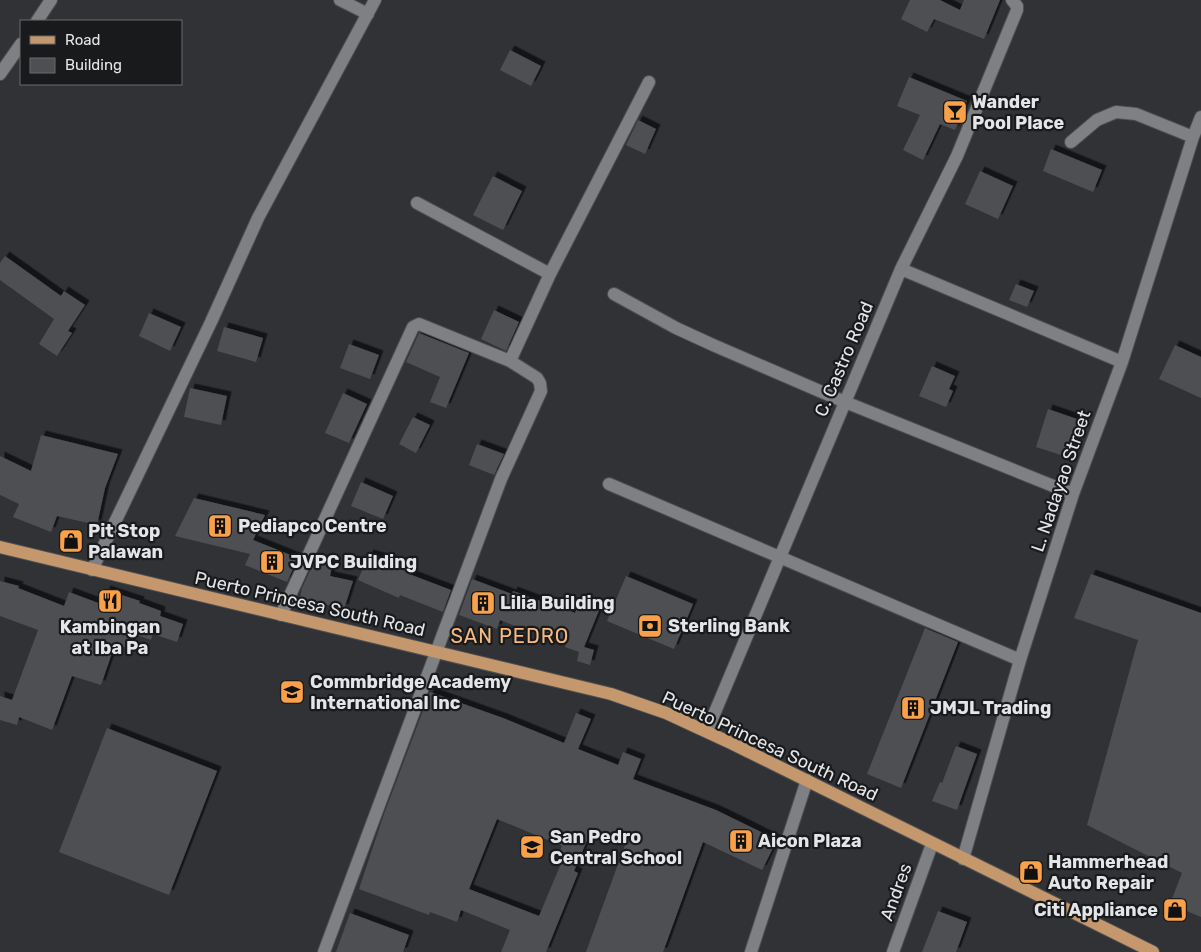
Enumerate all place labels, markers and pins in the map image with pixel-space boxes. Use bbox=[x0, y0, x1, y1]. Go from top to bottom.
place label: Wander Pool Place bbox=[972, 91, 1065, 134]
bar icon: Wander Pool Place bbox=[942, 99, 968, 125]
building icon: Pediapco Centre bbox=[207, 513, 233, 539]
place label: Pediapco Centre bbox=[238, 515, 387, 537]
place label: Pit Stop Palawan bbox=[88, 520, 163, 563]
shop icon: Pit Stop Palawan bbox=[58, 528, 84, 554]
building icon: JVPC Building bbox=[259, 549, 285, 575]
place label: JVPC Building bbox=[290, 551, 417, 573]
restaurant icon: Kambingan at Iba Pa bbox=[97, 588, 123, 614]
building icon: Lilia Building bbox=[470, 590, 496, 616]
place label: Lilia Building bbox=[500, 592, 615, 614]
bank icon: Sterling Bank bbox=[637, 613, 663, 639]
place label: Sterling Bank bbox=[668, 615, 790, 637]
place label: Kambingan at Iba Pa bbox=[60, 616, 160, 659]
place label: Commbridge Academy International Inc bbox=[310, 671, 511, 714]
school or university icon: Commbridge Academy International Inc bbox=[279, 679, 305, 705]
building icon: JMJL Trading bbox=[900, 695, 926, 721]
place label: JMJL Trading bbox=[930, 697, 1051, 719]
place label: San Pedro Central School bbox=[550, 826, 682, 869]
building icon: Aicon Plaza bbox=[728, 828, 754, 854]
place label: Aicon Plaza bbox=[758, 830, 862, 852]
school or university icon: San Pedro Central School bbox=[519, 834, 545, 860]
place label: Hammerhead Auto Repair bbox=[1048, 851, 1168, 894]
shop icon: Hammerhead Auto Repair bbox=[1018, 859, 1044, 885]
shop icon: Citi Appliance bbox=[1162, 897, 1188, 923]
place label: Citi Appliance bbox=[1034, 899, 1158, 921]

